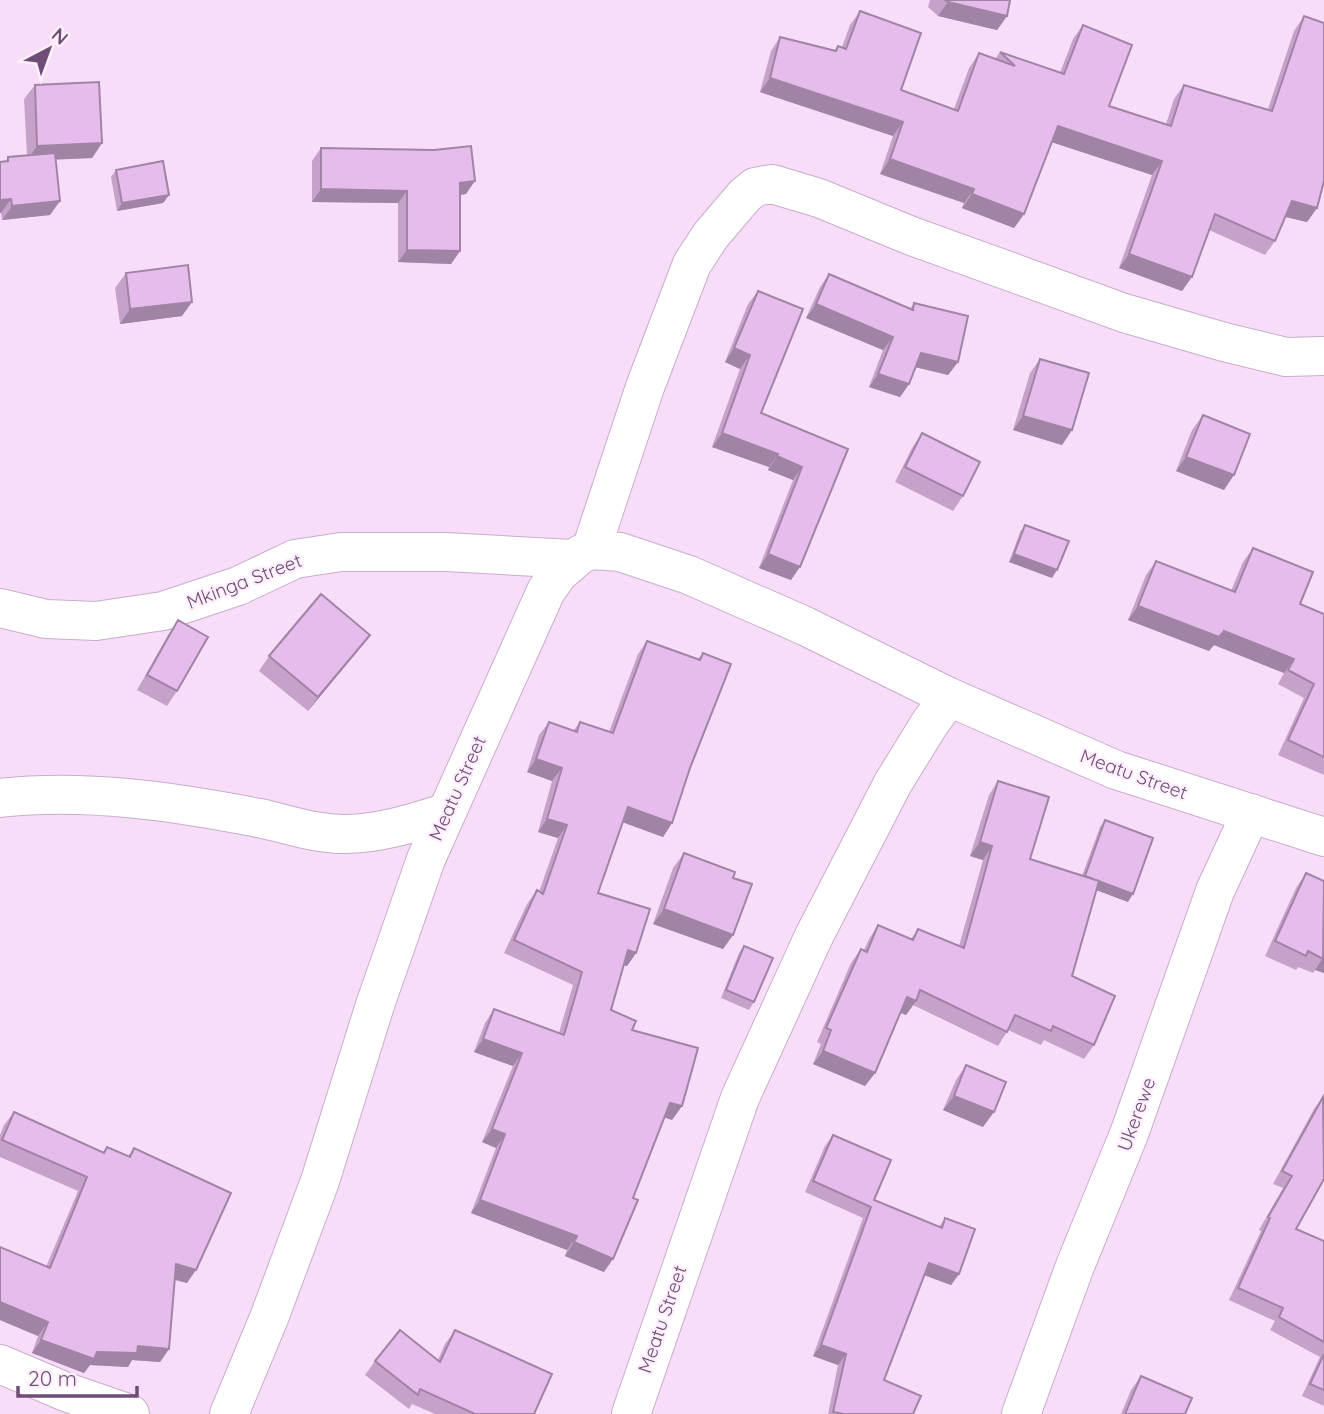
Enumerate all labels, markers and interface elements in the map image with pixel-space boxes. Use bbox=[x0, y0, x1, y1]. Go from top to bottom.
north arrow bbox=[14, 14, 84, 84]
text: N bbox=[47, 23, 73, 50]
street label: Mkinga Street bbox=[183, 548, 305, 614]
street label: Meatu Street bbox=[423, 732, 491, 844]
street label: Meatu Street bbox=[1077, 744, 1191, 804]
street label: Ukerewe bbox=[1112, 1074, 1160, 1154]
street label: Meatu Street bbox=[632, 1262, 692, 1376]
scale bar bbox=[18, 1354, 136, 1398]
text: 20 m bbox=[28, 1365, 77, 1391]

